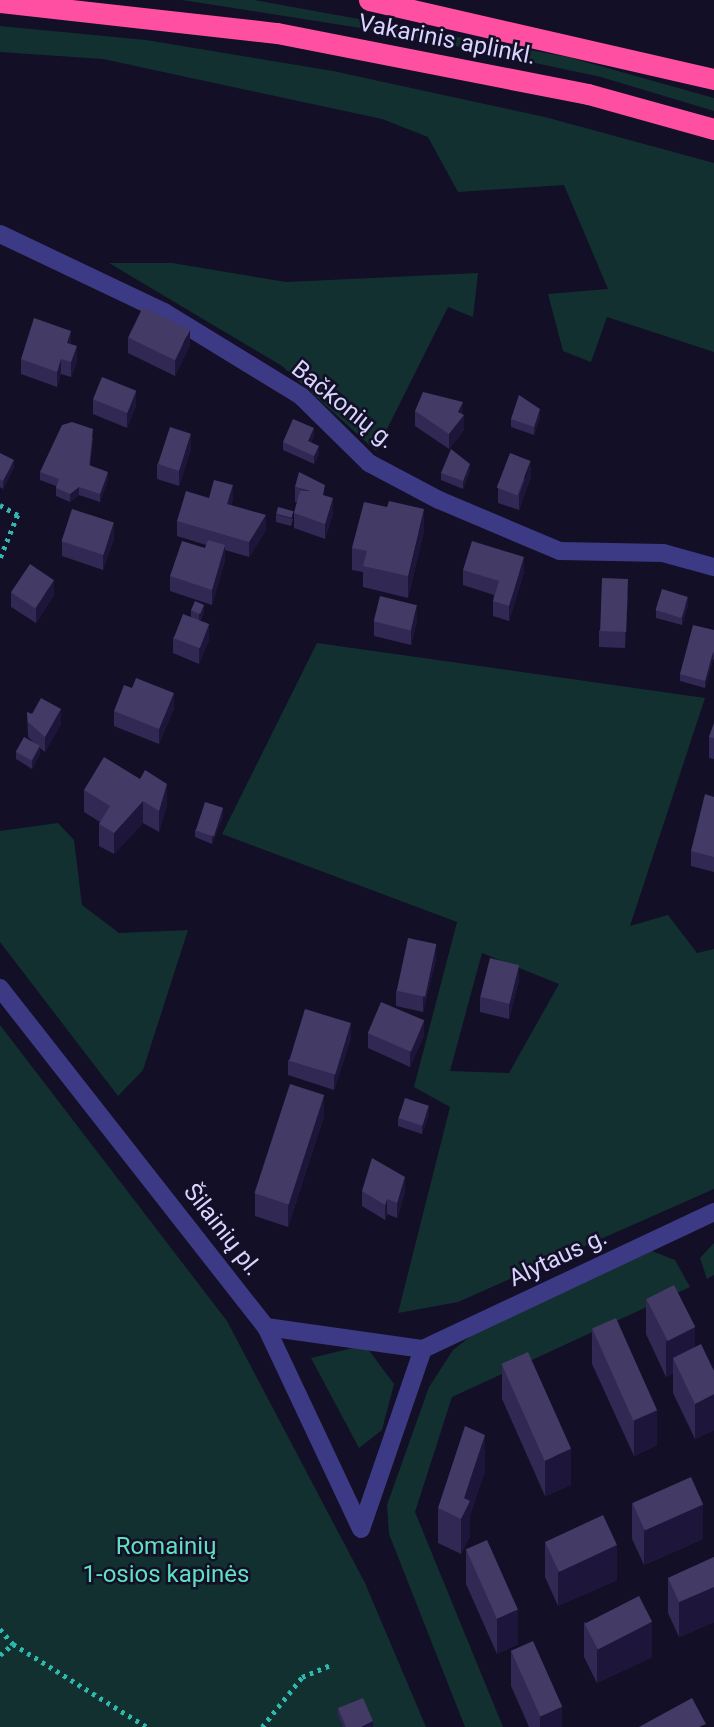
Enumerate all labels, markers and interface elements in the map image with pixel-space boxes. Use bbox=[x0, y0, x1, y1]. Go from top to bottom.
street label: Vakarinis aplinkl. bbox=[356, 9, 538, 71]
street label: Bačkonių g. bbox=[286, 355, 400, 455]
street label: Šilainių pl. bbox=[177, 1178, 267, 1282]
street label: Alytaus g. bbox=[504, 1223, 612, 1293]
park label: Romainių 1-osios kapinės bbox=[83, 1533, 249, 1589]

